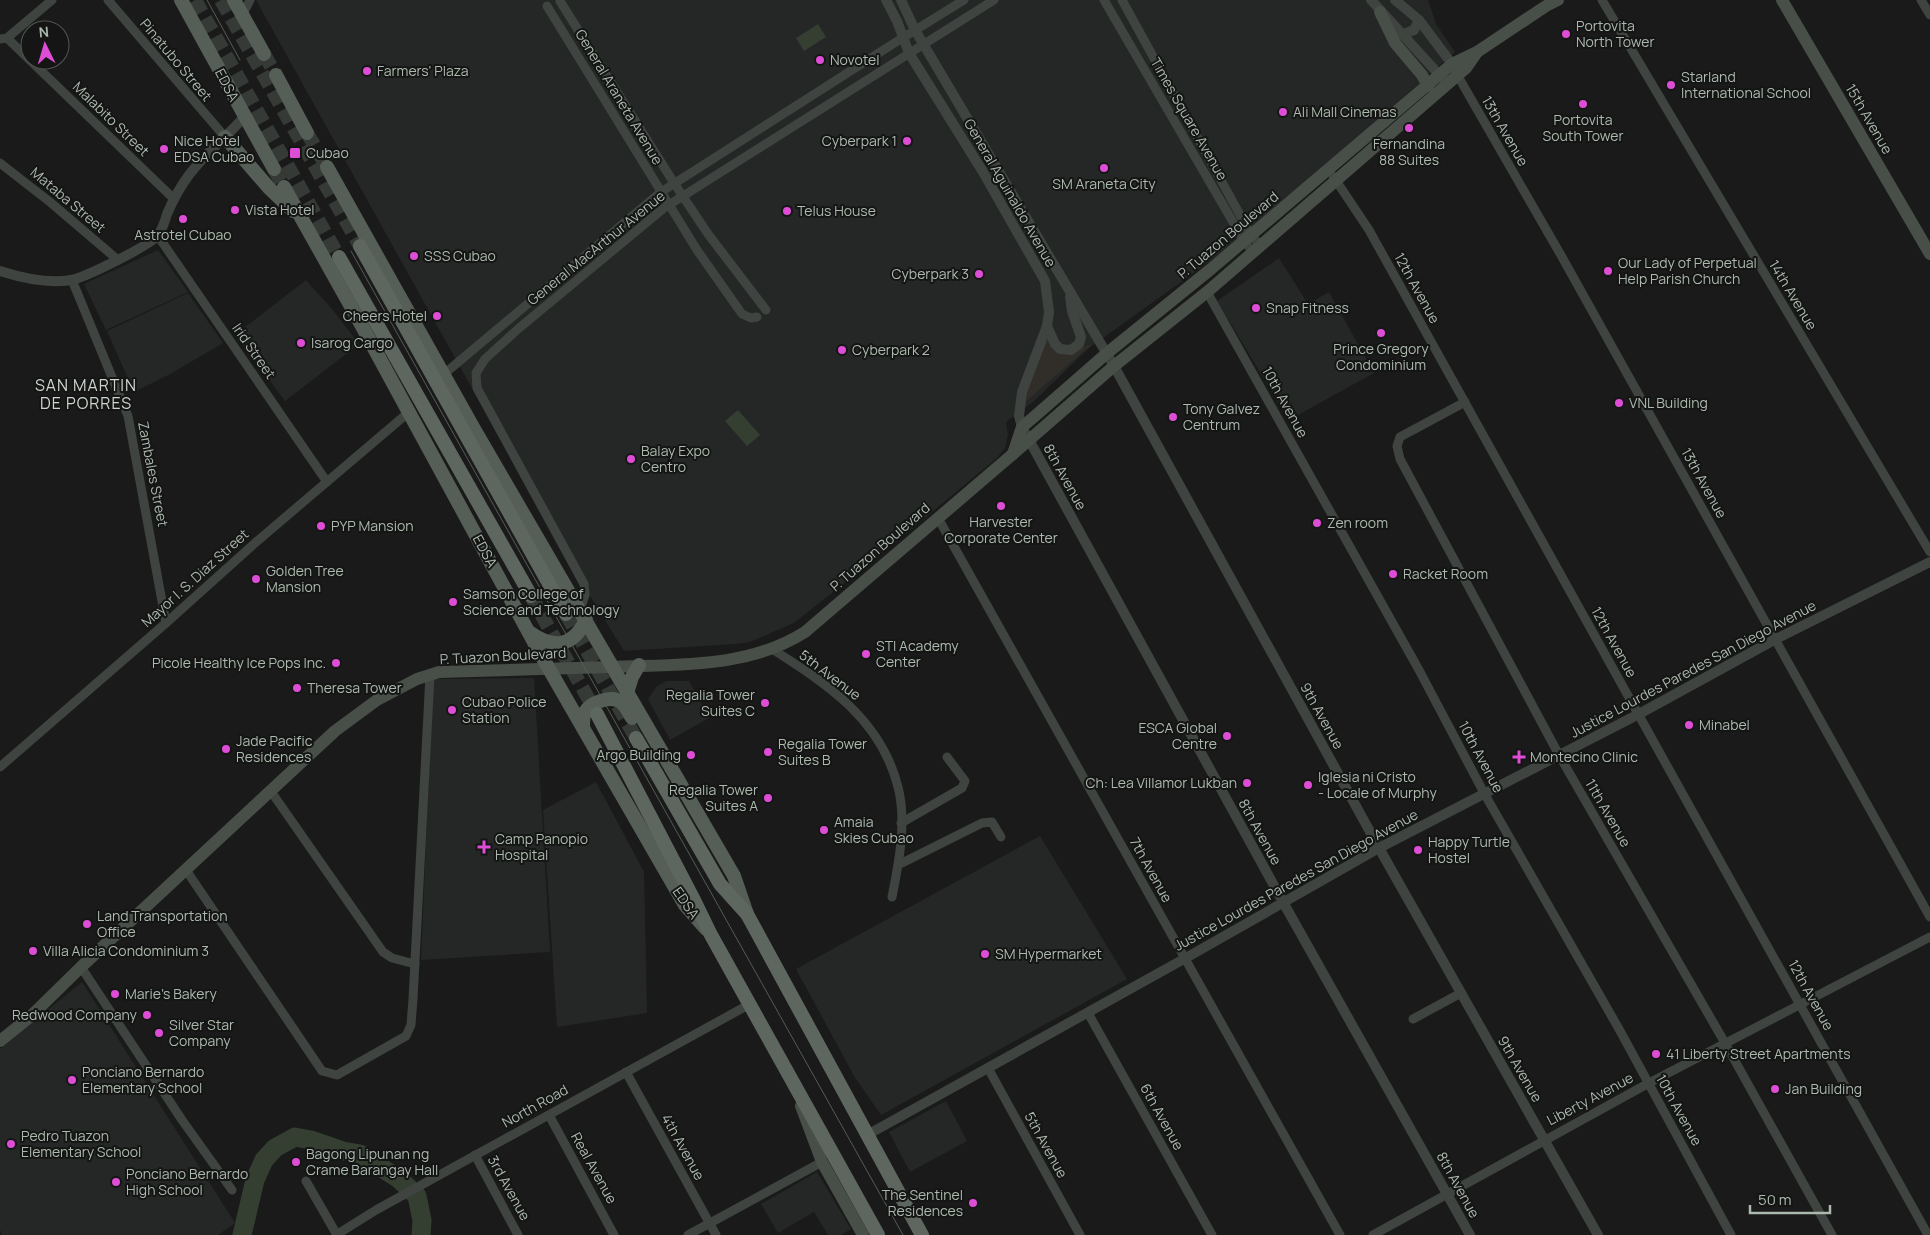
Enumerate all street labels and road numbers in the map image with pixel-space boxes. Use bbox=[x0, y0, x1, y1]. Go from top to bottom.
street label: Pinatubo Street bbox=[136, 14, 217, 105]
street label: General Araneta Avenue bbox=[571, 25, 667, 168]
street label: Times Square Avenue bbox=[1147, 54, 1232, 184]
street label: EDSA bbox=[211, 65, 244, 105]
street label: Malabito Street bbox=[69, 77, 154, 160]
street label: 15th Avenue bbox=[1842, 80, 1897, 157]
street label: 13th Avenue bbox=[1478, 92, 1533, 169]
street label: General Aguinaldo Avenue bbox=[960, 115, 1061, 270]
street label: Mataba Street bbox=[27, 162, 110, 237]
street label: General MacArthur Avenue bbox=[523, 186, 669, 309]
street label: P. Tuazon Boulevard bbox=[1173, 187, 1282, 283]
street label: 12th Avenue bbox=[1390, 249, 1445, 327]
street label: 14th Avenue bbox=[1765, 256, 1822, 333]
street label: Irid Street bbox=[228, 319, 281, 383]
street label: 10th Avenue bbox=[1258, 363, 1313, 441]
street label: Zambales Street bbox=[134, 420, 173, 529]
street label: 8th Avenue bbox=[1039, 440, 1091, 513]
street label: 13th Avenue bbox=[1677, 444, 1732, 521]
street label: P. Tuazon Boulevard bbox=[826, 498, 934, 595]
street label: Mayor I. S. Diaz Street bbox=[137, 524, 253, 631]
street label: EDSA bbox=[469, 531, 502, 571]
street label: Justice Lourdes Paredes San Diego Avenue bbox=[1566, 595, 1819, 742]
street label: 12th Avenue bbox=[1587, 603, 1642, 681]
street label: P. Tuazon Boulevard bbox=[439, 643, 567, 668]
street label: 5th Avenue bbox=[796, 645, 865, 704]
street label: 9th Avenue bbox=[1296, 679, 1349, 752]
street label: 10th Avenue bbox=[1455, 718, 1508, 796]
street label: 11th Avenue bbox=[1581, 775, 1636, 850]
street label: 8th Avenue bbox=[1234, 795, 1286, 868]
street label: Justice Lourdes Paredes San Diego Avenue bbox=[1170, 804, 1421, 955]
street label: 7th Avenue bbox=[1126, 834, 1177, 906]
street label: EDSA bbox=[669, 883, 704, 923]
street label: 12th Avenue bbox=[1784, 956, 1839, 1034]
street label: 9th Avenue bbox=[1494, 1032, 1547, 1105]
street label: Liberty Avenue bbox=[1543, 1068, 1636, 1129]
street label: 10th Avenue bbox=[1652, 1071, 1707, 1149]
street label: North Road bbox=[498, 1080, 571, 1132]
street label: 6th Avenue bbox=[1136, 1080, 1189, 1153]
street label: 5th Avenue bbox=[1020, 1108, 1072, 1181]
street label: 4th Avenue bbox=[657, 1110, 709, 1183]
street label: Real Avenue bbox=[567, 1129, 622, 1207]
street label: 8th Avenue bbox=[1432, 1148, 1484, 1221]
street label: 3rd Avenue bbox=[484, 1152, 535, 1224]

